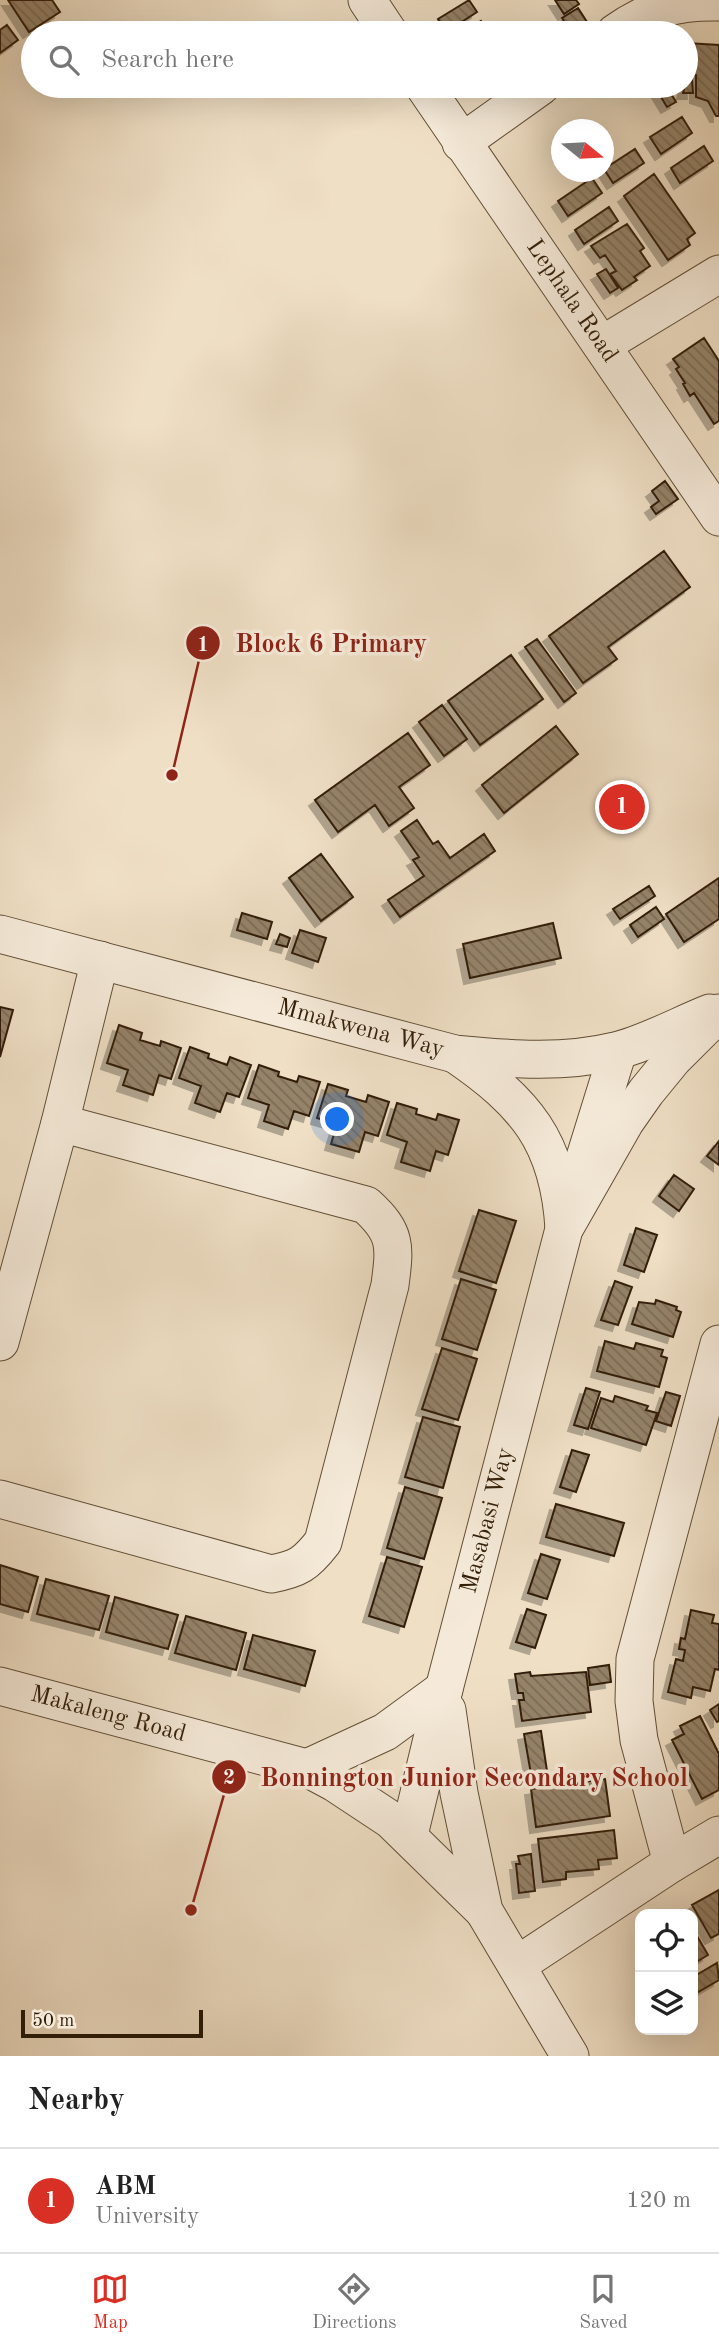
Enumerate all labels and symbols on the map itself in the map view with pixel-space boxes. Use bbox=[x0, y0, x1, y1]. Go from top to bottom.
north arrow bbox=[551, 119, 614, 182]
street label: Lephala Road bbox=[521, 236, 622, 367]
callout: Block 6 Primary bbox=[186, 620, 441, 667]
text: Block 6 Primary bbox=[235, 632, 427, 658]
text: 1 bbox=[197, 635, 209, 656]
pin: 1 bbox=[599, 781, 645, 833]
street label: Mmakwena Way bbox=[275, 996, 447, 1063]
your location bbox=[320, 1102, 354, 1136]
street label: Masabasi Way bbox=[457, 1445, 518, 1596]
street label: Makaleng Road bbox=[28, 1683, 189, 1747]
callout: Bonnington Junior Secondary School bbox=[211, 1754, 702, 1801]
text: Bonnington Junior Secondary School bbox=[260, 1766, 688, 1792]
text: 2 bbox=[223, 1768, 235, 1789]
scale bar bbox=[21, 2007, 203, 2039]

